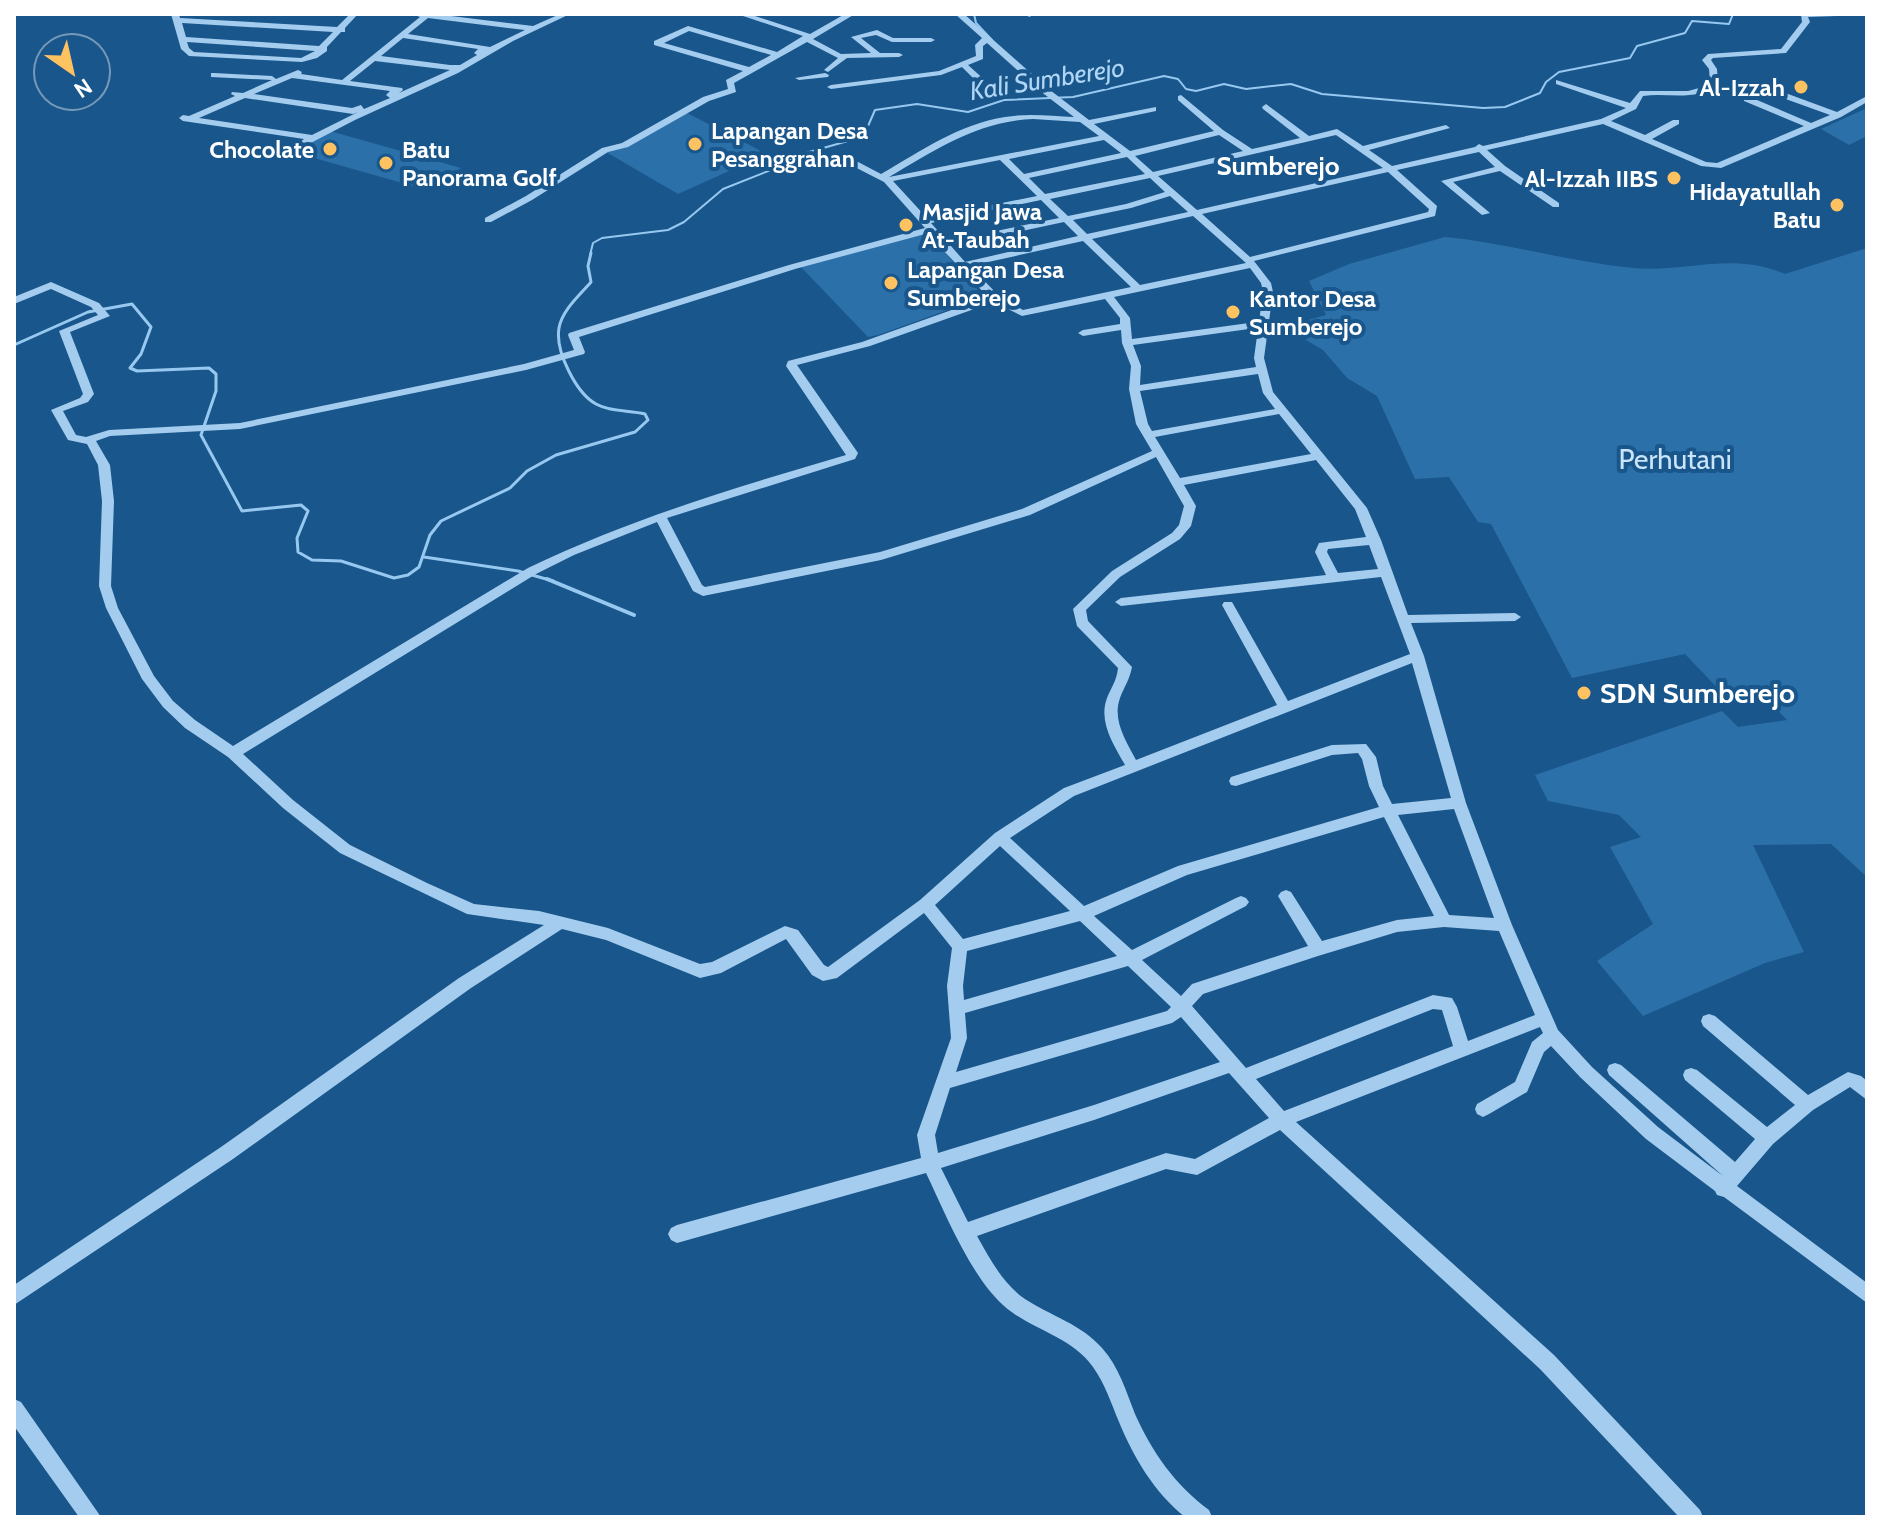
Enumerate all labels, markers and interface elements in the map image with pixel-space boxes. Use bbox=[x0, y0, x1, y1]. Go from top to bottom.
north arrow bbox=[32, 32, 112, 112]
water label: Kali Sumberejo bbox=[967, 51, 1127, 107]
text: N bbox=[69, 73, 97, 104]
place label: Al-Izzah bbox=[1700, 73, 1785, 102]
marker: Al-Izzah bbox=[1792, 78, 1810, 96]
place label: Lapangan Desa Pesanggrahan bbox=[711, 116, 868, 173]
place label: Chocolate bbox=[209, 135, 314, 164]
place label: Batu Panorama Golf bbox=[402, 135, 557, 192]
marker: Lapangan Desa Pesanggrahan bbox=[686, 135, 704, 153]
marker: Chocolate bbox=[321, 140, 339, 158]
district label: Sumberejo bbox=[1217, 150, 1340, 182]
marker: Batu Panorama Golf bbox=[377, 154, 395, 172]
place label: Al-Izzah IIBS bbox=[1525, 164, 1658, 193]
marker: Al-Izzah IIBS bbox=[1665, 169, 1683, 187]
place label: Hidayatullah Batu bbox=[1689, 177, 1821, 234]
marker: Hidayatullah Batu bbox=[1828, 196, 1846, 214]
place label: Masjid Jawa At-Taubah bbox=[922, 197, 1042, 254]
marker: Masjid Jawa At-Taubah bbox=[897, 216, 915, 234]
place label: Lapangan Desa Sumberejo bbox=[907, 255, 1064, 312]
marker: Lapangan Desa Sumberejo bbox=[882, 274, 900, 292]
place label: Kantor Desa Sumberejo bbox=[1249, 284, 1376, 341]
marker: Kantor Desa Sumberejo bbox=[1224, 303, 1242, 321]
park label: Perhutani bbox=[1618, 442, 1732, 476]
place label: SDN Sumberejo bbox=[1600, 676, 1795, 710]
marker: SDN Sumberejo bbox=[1575, 684, 1593, 702]

